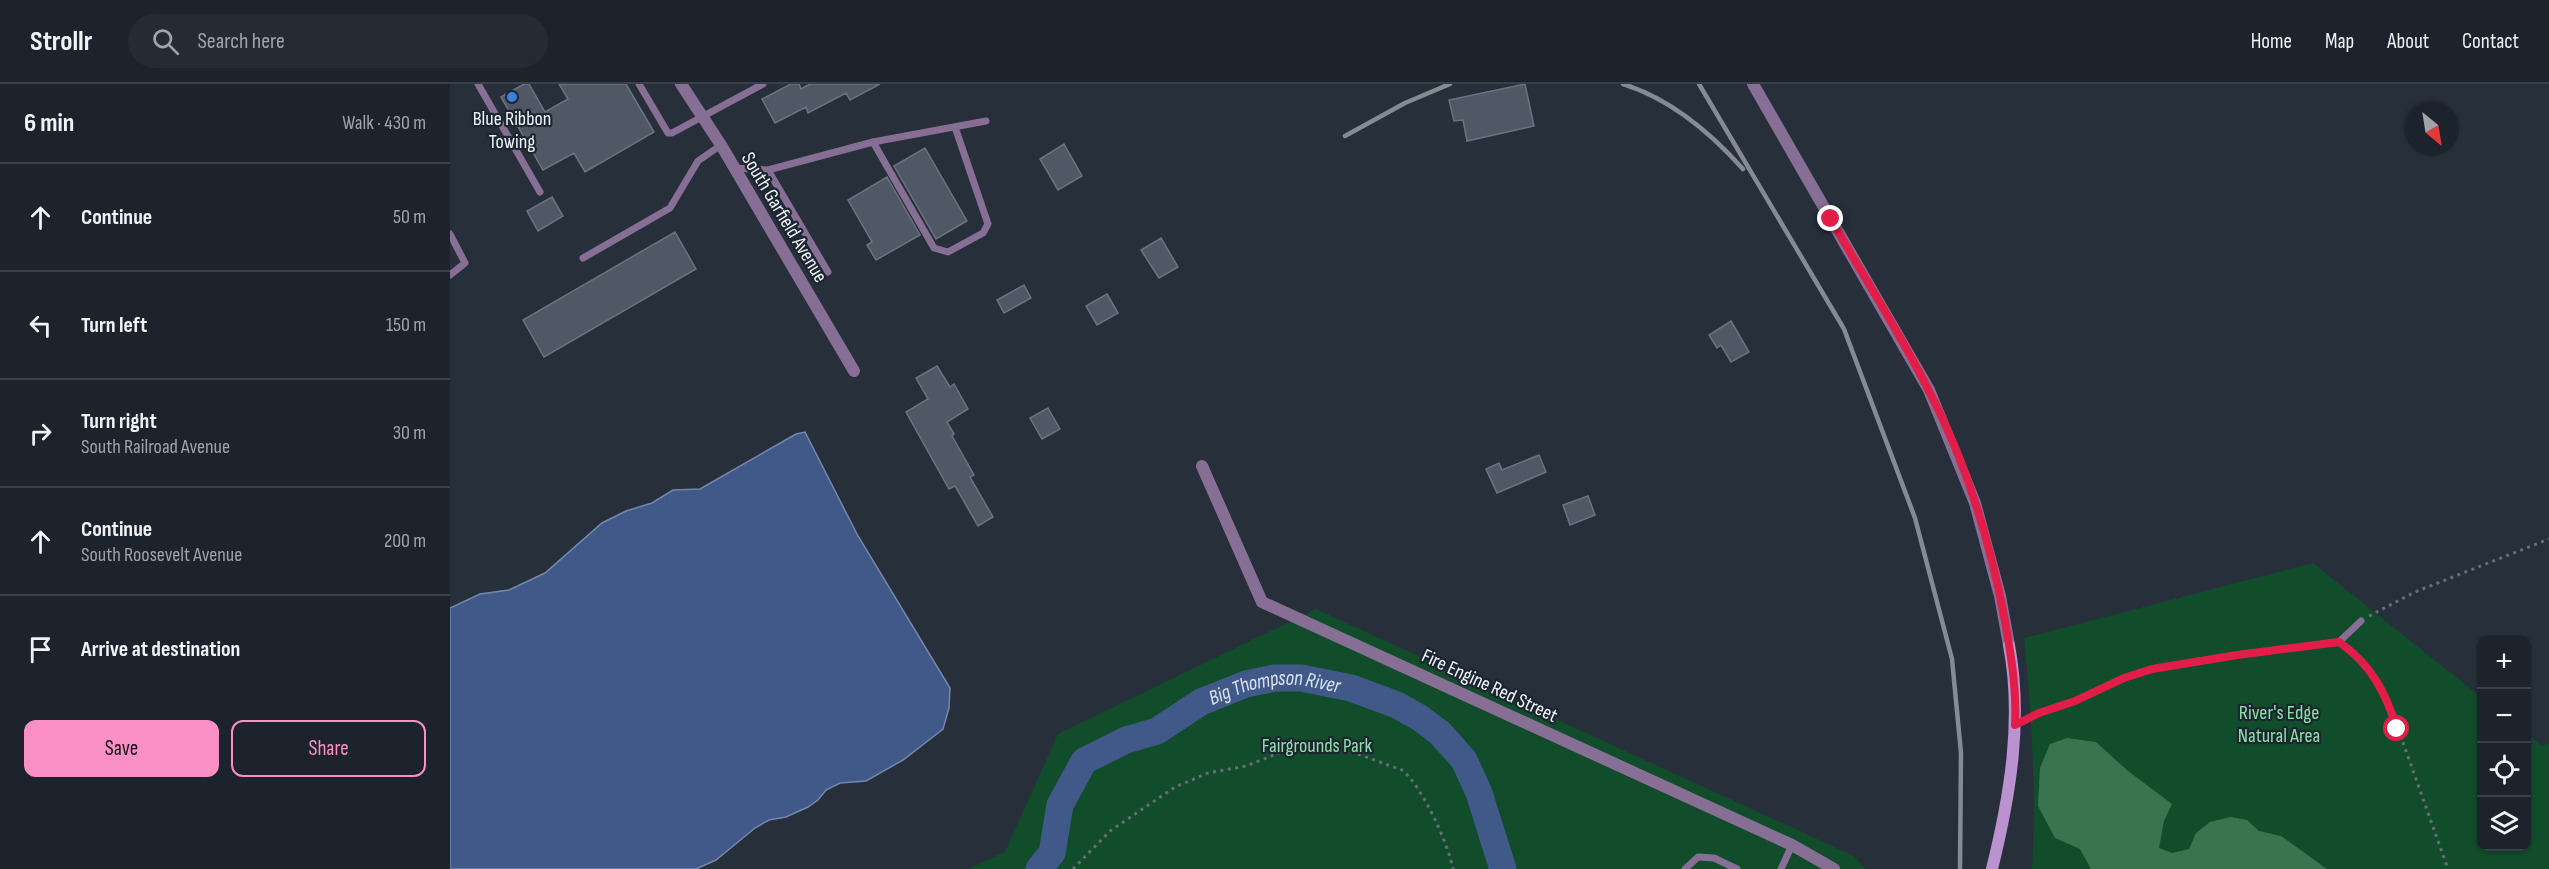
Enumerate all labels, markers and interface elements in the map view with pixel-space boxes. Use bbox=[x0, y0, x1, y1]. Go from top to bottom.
search box bbox=[128, 14, 548, 68]
text: Strollr bbox=[30, 25, 92, 58]
icon: search bbox=[149, 25, 182, 58]
text: Search here bbox=[197, 28, 285, 55]
text: Home bbox=[2251, 29, 2292, 54]
text: Map bbox=[2325, 29, 2354, 54]
text: About bbox=[2387, 29, 2429, 54]
text: Contact bbox=[2462, 29, 2519, 54]
marker: Blue Ribbon Towing bbox=[505, 90, 519, 104]
north arrow bbox=[2405, 102, 2459, 156]
place label: Blue Ribbon Towing bbox=[473, 107, 551, 154]
text: 6 min bbox=[24, 108, 74, 139]
text: Walk · 430 m bbox=[342, 111, 426, 135]
street label: South Garfield Avenue bbox=[736, 148, 832, 287]
icon: ahead bbox=[24, 201, 57, 234]
text: Continue bbox=[81, 204, 152, 231]
text: 50 m bbox=[393, 205, 426, 229]
route end bbox=[1817, 205, 1843, 231]
icon: left bbox=[24, 309, 57, 342]
text: Turn left bbox=[81, 312, 147, 339]
text: 150 m bbox=[386, 313, 426, 337]
text: Turn right bbox=[81, 408, 157, 435]
icon: right bbox=[24, 417, 57, 450]
text: 30 m bbox=[393, 421, 426, 445]
text: South Railroad Avenue bbox=[81, 435, 230, 459]
text: Continue bbox=[81, 516, 152, 543]
icon: ahead bbox=[24, 525, 57, 558]
text: 200 m bbox=[384, 529, 426, 553]
text: South Roosevelt Avenue bbox=[81, 543, 242, 567]
icon: arrive bbox=[24, 633, 57, 666]
map controls bbox=[2477, 635, 2531, 851]
button: + bbox=[2477, 635, 2531, 689]
text: Arrive at destination bbox=[81, 636, 240, 663]
street label: Fire Engine Red Street bbox=[1418, 644, 1561, 728]
water label: Big Thompson River bbox=[1205, 666, 1344, 711]
button: − bbox=[2477, 689, 2531, 743]
park label: River's Edge Natural Area bbox=[2238, 701, 2320, 748]
route start bbox=[2383, 715, 2409, 741]
button: Save bbox=[24, 720, 219, 777]
button: Share bbox=[231, 720, 426, 777]
park label: Fairgrounds Park bbox=[1262, 734, 1373, 758]
button: locate bbox=[2477, 743, 2531, 797]
button: layers bbox=[2477, 797, 2531, 851]

